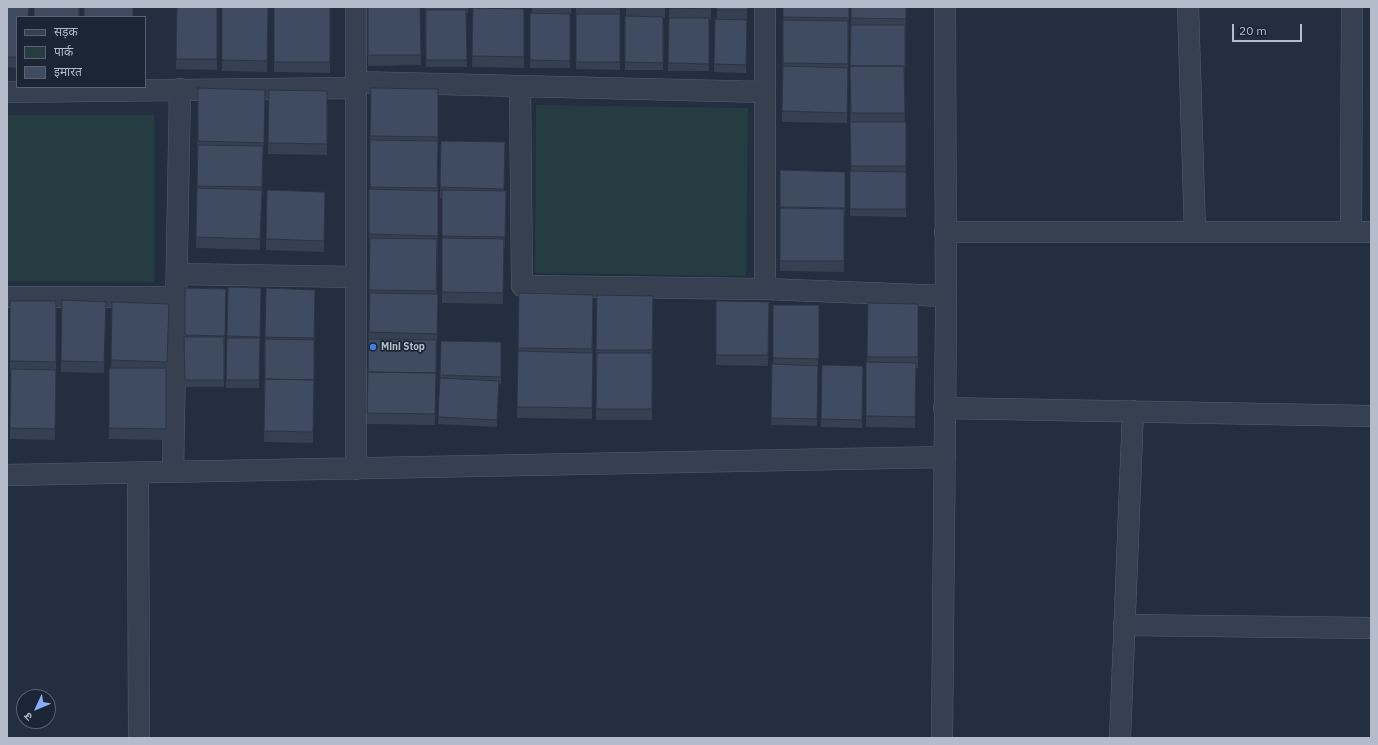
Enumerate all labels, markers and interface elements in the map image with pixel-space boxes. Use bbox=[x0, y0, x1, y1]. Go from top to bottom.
legend bbox=[16, 16, 146, 88]
scale bar bbox=[1234, 16, 1304, 42]
text: 20 m bbox=[1239, 23, 1267, 38]
text: सड़क bbox=[54, 24, 78, 39]
text: पार्क bbox=[54, 44, 73, 59]
text: इमारत bbox=[54, 64, 82, 79]
place label: Mini Stop bbox=[381, 341, 425, 353]
marker: Mini Stop bbox=[368, 342, 378, 352]
north arrow bbox=[16, 689, 56, 729]
text: उ bbox=[21, 709, 35, 724]

